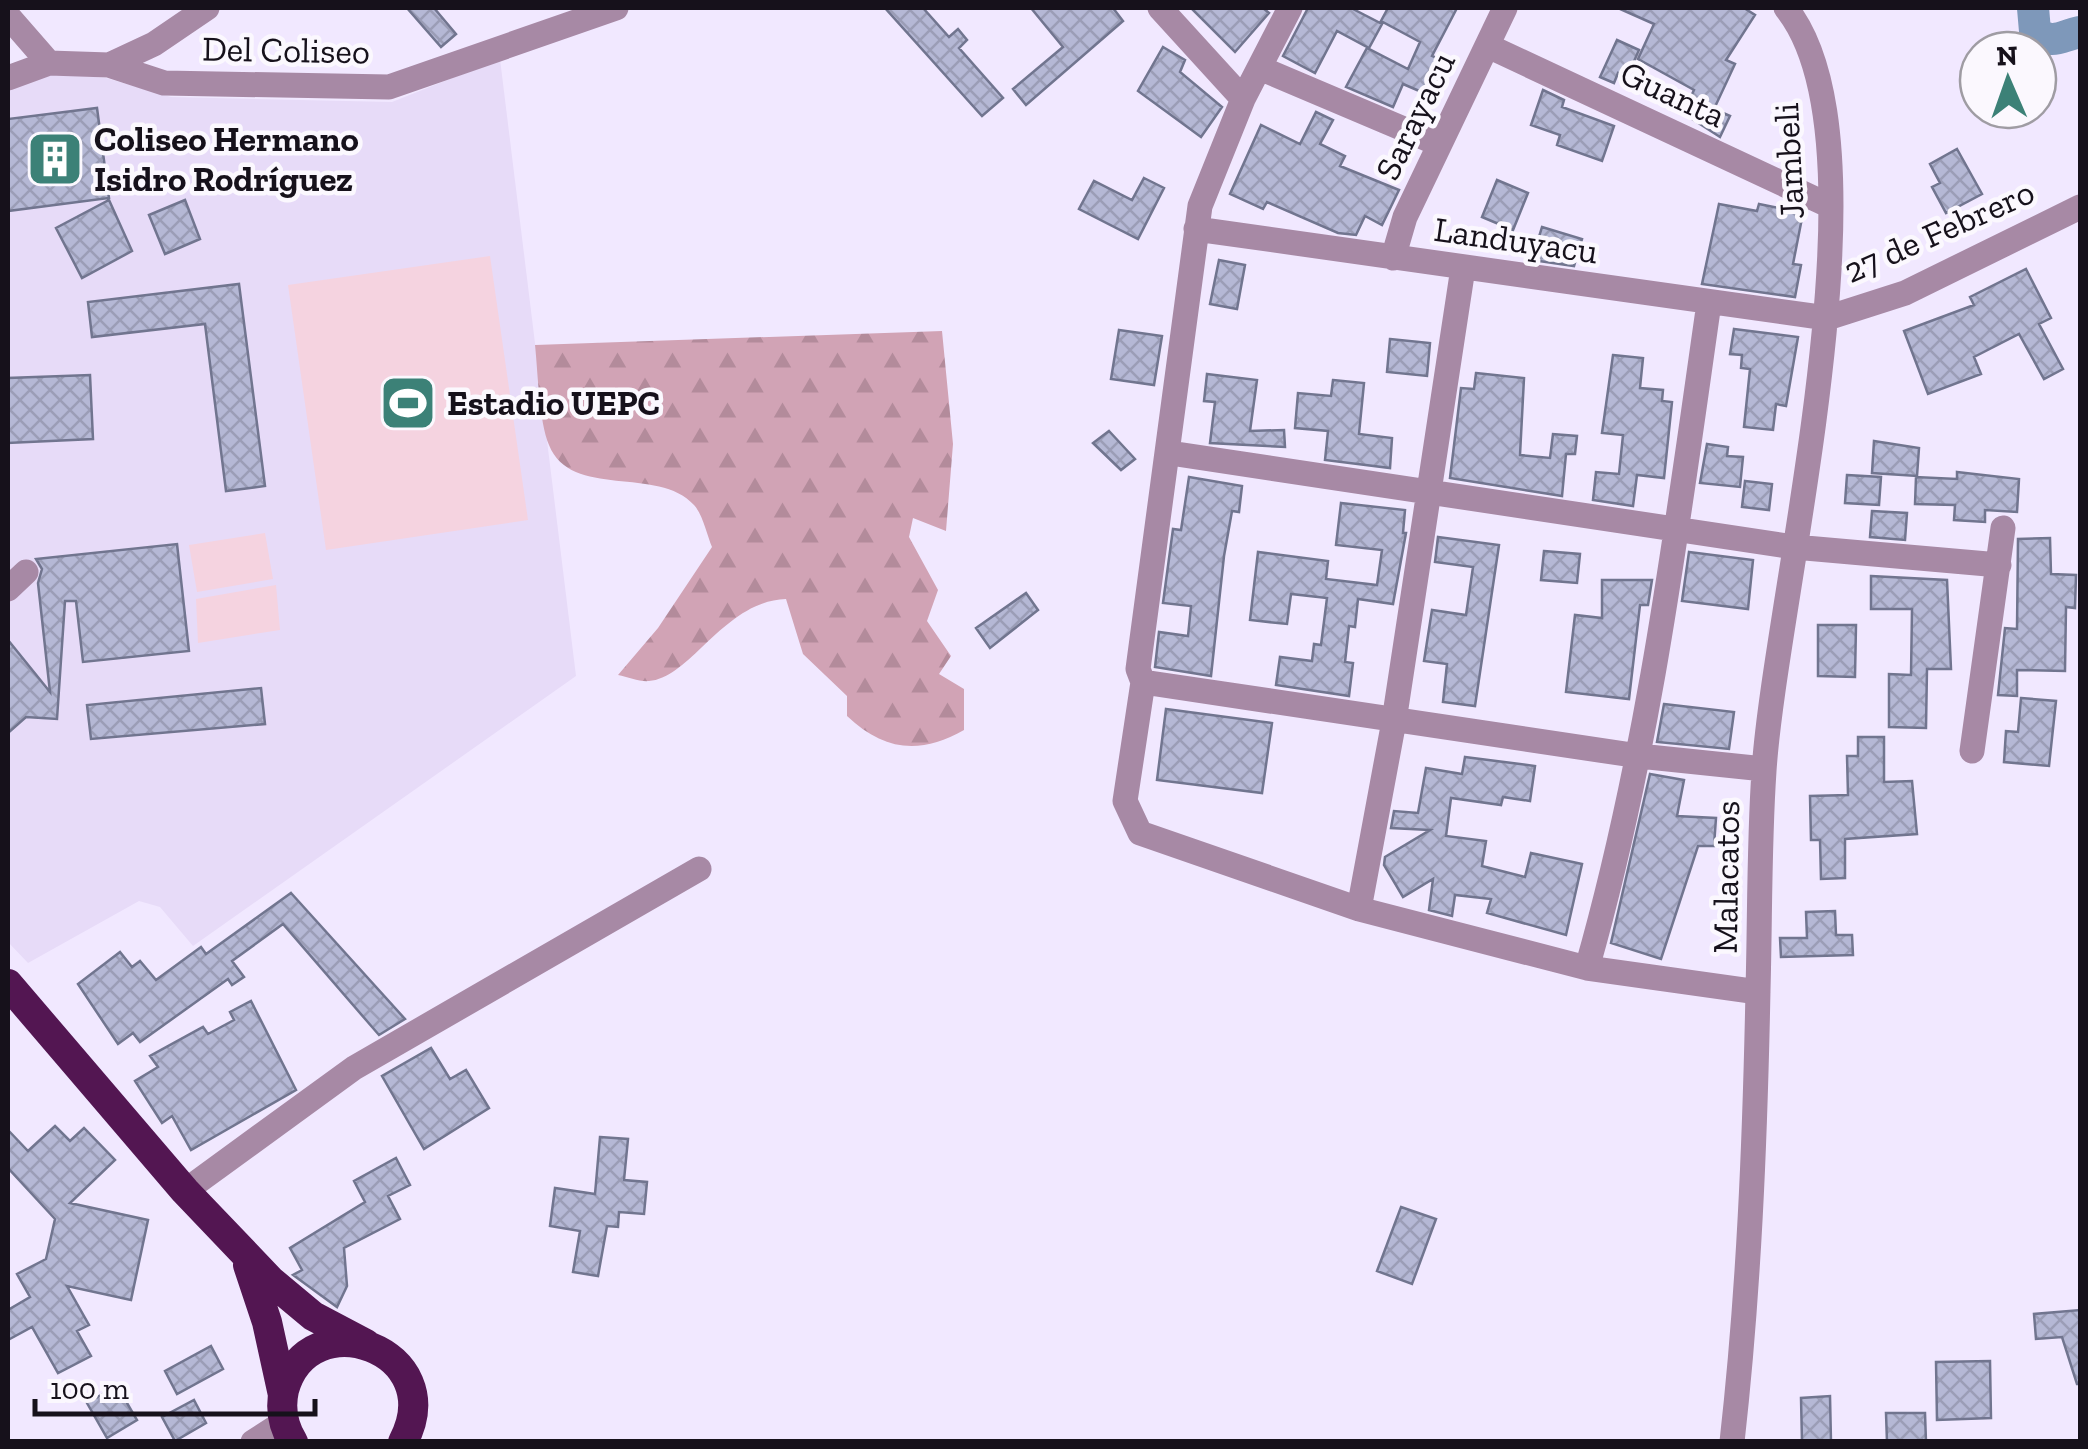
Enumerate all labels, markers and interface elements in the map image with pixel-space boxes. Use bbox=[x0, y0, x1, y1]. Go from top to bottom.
street label: Del Coliseo bbox=[202, 28, 370, 72]
north arrow bbox=[1958, 30, 2058, 130]
text: N bbox=[1996, 39, 2018, 72]
street label: Sarayacu bbox=[1366, 45, 1464, 187]
street label: Guanta bbox=[1614, 52, 1732, 136]
street label: Jambeli bbox=[1765, 102, 1813, 220]
place label: Coliseo Hermano Isidro Rodríguez bbox=[94, 118, 359, 200]
building icon: Coliseo Hermano Isidro Rodríguez bbox=[25, 129, 85, 189]
street label: 27 de Febrero bbox=[1837, 170, 2041, 292]
street label: Landuyacu bbox=[1431, 208, 1601, 272]
sports icon: Estadio UEPC bbox=[378, 373, 438, 433]
place label: Estadio UEPC bbox=[447, 382, 660, 424]
street label: Malacatos bbox=[1704, 800, 1748, 954]
scale bar bbox=[35, 1354, 315, 1416]
text: 100 m bbox=[50, 1371, 129, 1407]

